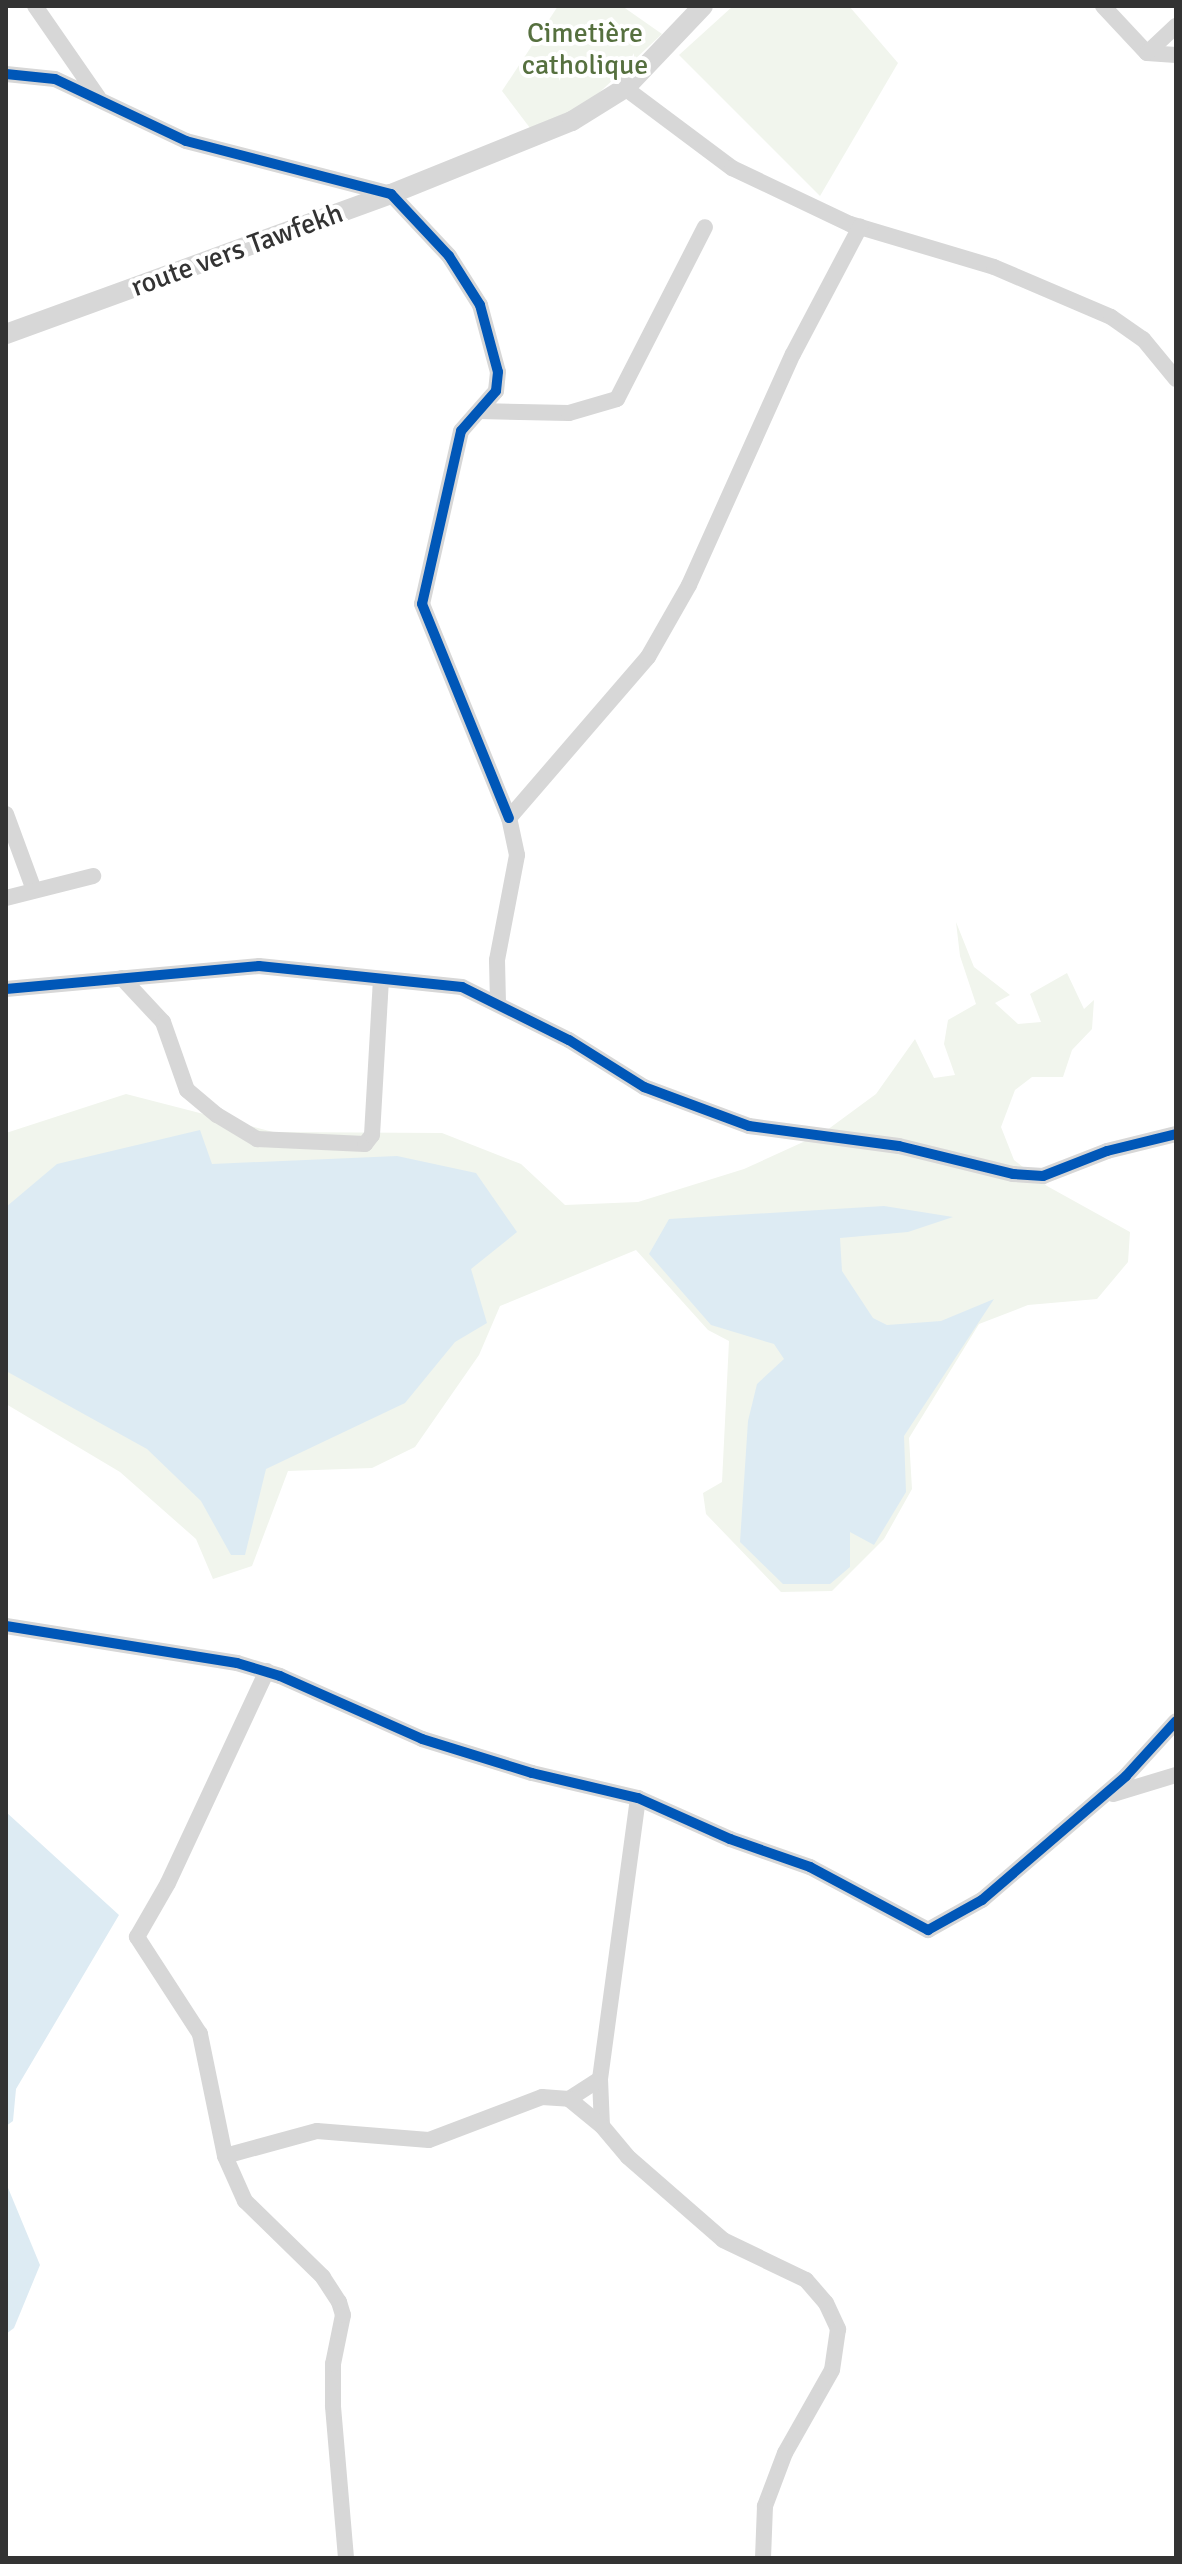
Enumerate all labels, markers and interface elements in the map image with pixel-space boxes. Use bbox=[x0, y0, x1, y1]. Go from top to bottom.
park label: Cimetière catholique bbox=[522, 16, 648, 82]
street label: route vers Tawfekh bbox=[126, 196, 348, 304]

